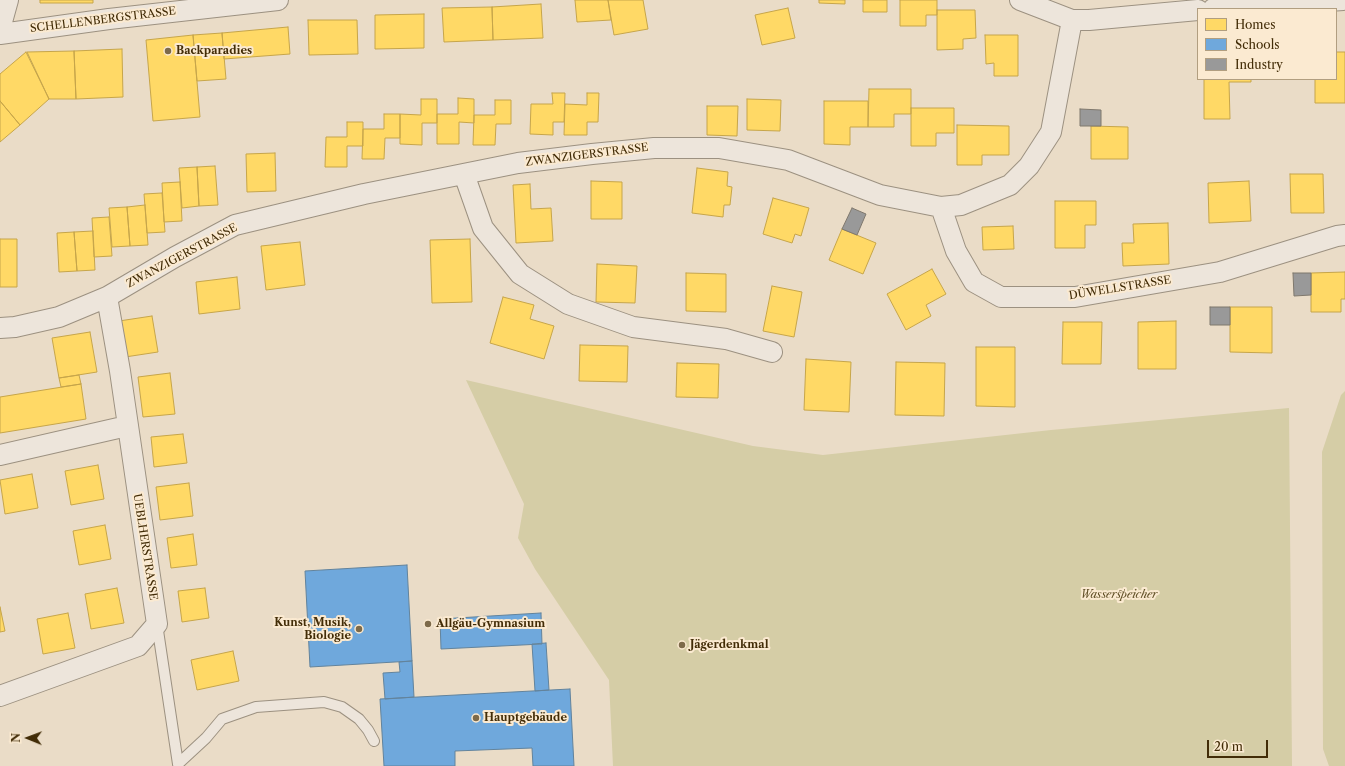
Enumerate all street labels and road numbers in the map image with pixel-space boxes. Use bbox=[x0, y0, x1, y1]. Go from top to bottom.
street label: SCHELLENBERGSTRASSE bbox=[29, 4, 177, 36]
street label: ZWANZIGERSTRASSE bbox=[525, 141, 649, 169]
street label: ZWANZIGERSTRASSE bbox=[124, 221, 240, 291]
street label: DÜWELLSTRASSE bbox=[1068, 273, 1172, 303]
street label: UEBLHERSTRASSE bbox=[130, 493, 160, 601]

